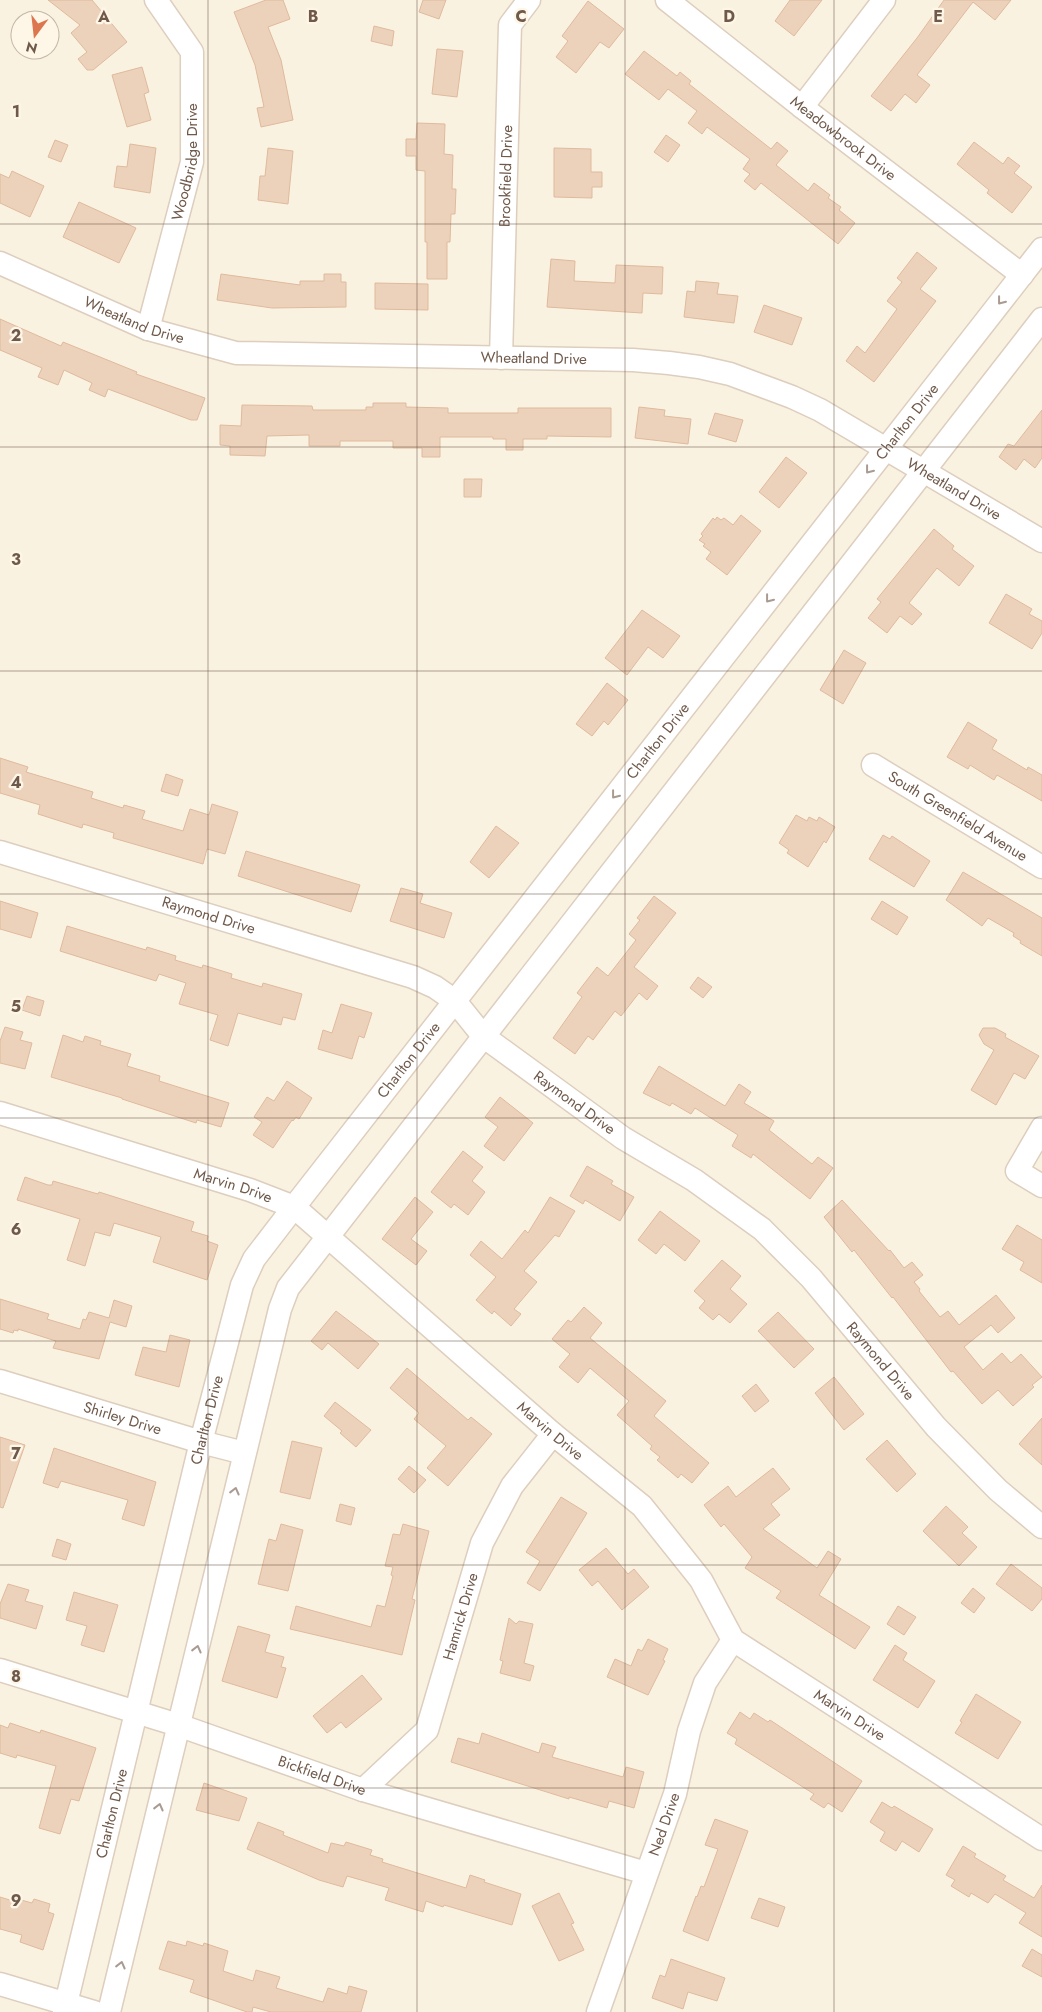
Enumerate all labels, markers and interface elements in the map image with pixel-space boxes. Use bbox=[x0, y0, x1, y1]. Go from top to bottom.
text: A bbox=[97, 5, 110, 28]
text: B bbox=[308, 5, 318, 28]
text: C bbox=[515, 5, 527, 28]
text: D bbox=[723, 5, 735, 28]
text: E bbox=[933, 5, 943, 28]
north arrow bbox=[10, 10, 60, 60]
text: N bbox=[24, 36, 40, 59]
street label: Meadowbrook Drive bbox=[785, 91, 901, 186]
text: 1 bbox=[12, 100, 20, 123]
street label: Woodbridge Drive bbox=[166, 103, 203, 223]
street label: Brookfield Drive bbox=[494, 124, 518, 227]
street label: Wheatland Drive bbox=[80, 291, 187, 349]
one-way arrow bbox=[999, 295, 1007, 304]
text: 2 bbox=[11, 324, 21, 347]
street label: Wheatland Drive bbox=[480, 346, 587, 370]
street label: Charlton Drive bbox=[870, 379, 944, 465]
street label: Wheatland Drive bbox=[903, 453, 1006, 526]
one-way arrow bbox=[866, 464, 874, 473]
text: 3 bbox=[11, 548, 21, 571]
one-way arrow bbox=[766, 593, 774, 602]
street label: Charlton Drive bbox=[621, 698, 695, 784]
street label: South Greenfield Avenue bbox=[884, 766, 1032, 867]
text: 4 bbox=[10, 771, 22, 794]
one-way arrow bbox=[611, 790, 620, 799]
street label: Raymond Drive bbox=[159, 891, 258, 940]
text: 5 bbox=[11, 995, 21, 1018]
street label: Charlton Drive bbox=[372, 1017, 446, 1103]
street label: Raymond Drive bbox=[529, 1065, 620, 1140]
street label: Marvin Drive bbox=[191, 1162, 276, 1209]
text: 6 bbox=[11, 1218, 21, 1241]
street label: Raymond Drive bbox=[841, 1317, 920, 1405]
street label: Charlton Drive bbox=[185, 1373, 229, 1467]
street label: Shirley Drive bbox=[81, 1396, 165, 1440]
street label: Marvin Drive bbox=[512, 1396, 588, 1466]
text: 7 bbox=[11, 1442, 21, 1465]
one-way arrow bbox=[229, 1486, 240, 1495]
street label: Hamrick Drive bbox=[437, 1570, 484, 1663]
one-way arrow bbox=[191, 1644, 202, 1653]
text: 8 bbox=[11, 1665, 21, 1688]
street label: Marvin Drive bbox=[809, 1684, 890, 1747]
street label: Bickfield Drive bbox=[275, 1750, 369, 1801]
street label: Charlton Drive bbox=[90, 1766, 133, 1861]
street label: Ned Drive bbox=[643, 1789, 686, 1859]
one-way arrow bbox=[153, 1802, 164, 1811]
text: 9 bbox=[11, 1889, 21, 1912]
one-way arrow bbox=[115, 1961, 125, 1969]

